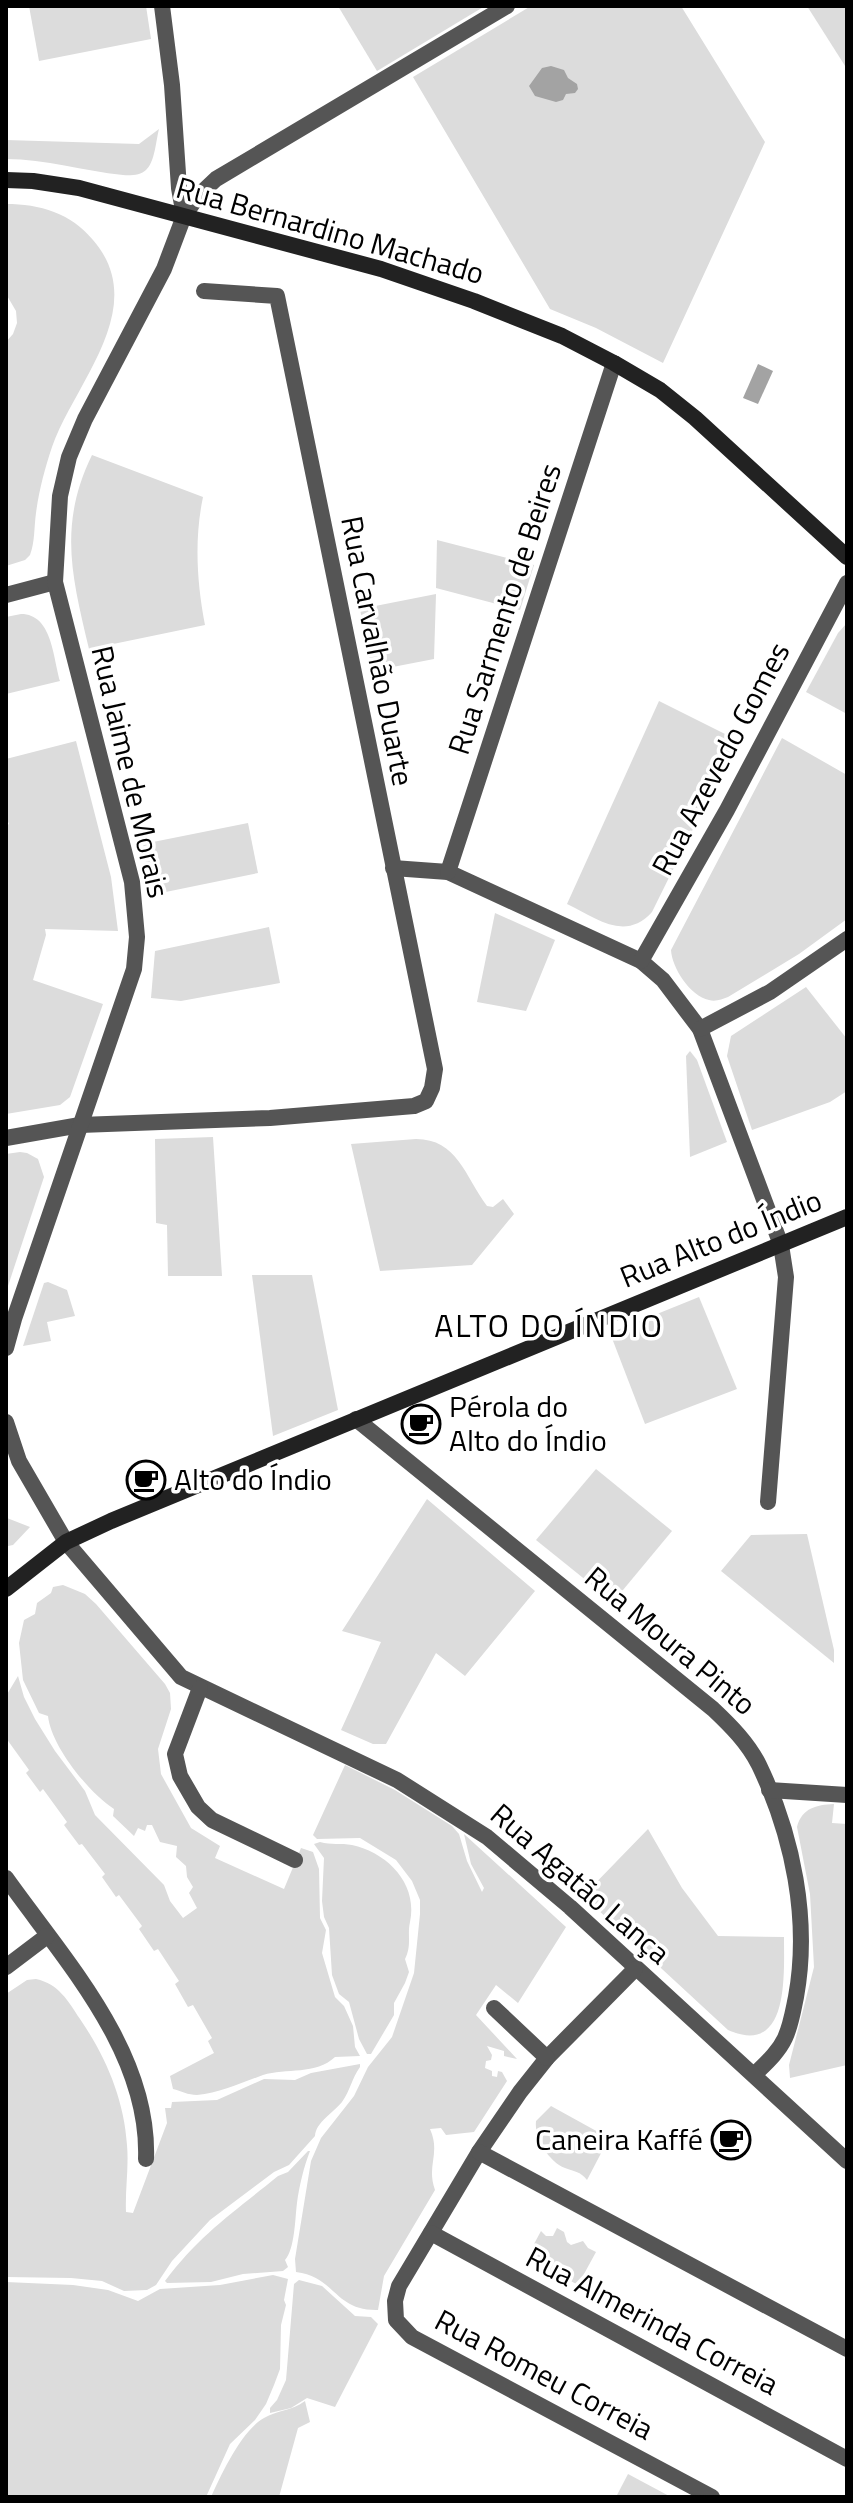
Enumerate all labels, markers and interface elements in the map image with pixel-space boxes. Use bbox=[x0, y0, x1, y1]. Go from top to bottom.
street label: Rua Bernardino Machado bbox=[171, 164, 490, 296]
street label: Rua Sarmento de Beires bbox=[435, 457, 573, 760]
street label: Rua Carvalhão Duarte bbox=[329, 512, 427, 790]
street label: Rua Azevedo Gomes bbox=[639, 634, 801, 883]
street label: Rua Jaime de Morais bbox=[80, 641, 182, 902]
street label: Rua Alto do Índio bbox=[613, 1177, 828, 1299]
district label: ALTO DO ÍNDIO bbox=[434, 1301, 664, 1349]
place label: Pérola do Alto do Índio bbox=[449, 1383, 607, 1463]
cafe icon: Pérola do Alto do Índio bbox=[400, 1403, 442, 1445]
place label: Alto do Índio bbox=[174, 1456, 332, 1502]
cafe icon: Alto do Índio bbox=[125, 1459, 167, 1501]
street label: Rua Moura Pinto bbox=[575, 1555, 766, 1726]
street label: Rua Agatão Lança bbox=[480, 1792, 681, 1975]
place label: Caneira Kaffé bbox=[535, 2116, 703, 2162]
cafe icon: Caneira Kaffé bbox=[710, 2119, 752, 2161]
street label: Rua Almerinda Correia bbox=[518, 2234, 787, 2406]
street label: Rua Romeu Correia bbox=[427, 2297, 662, 2451]

